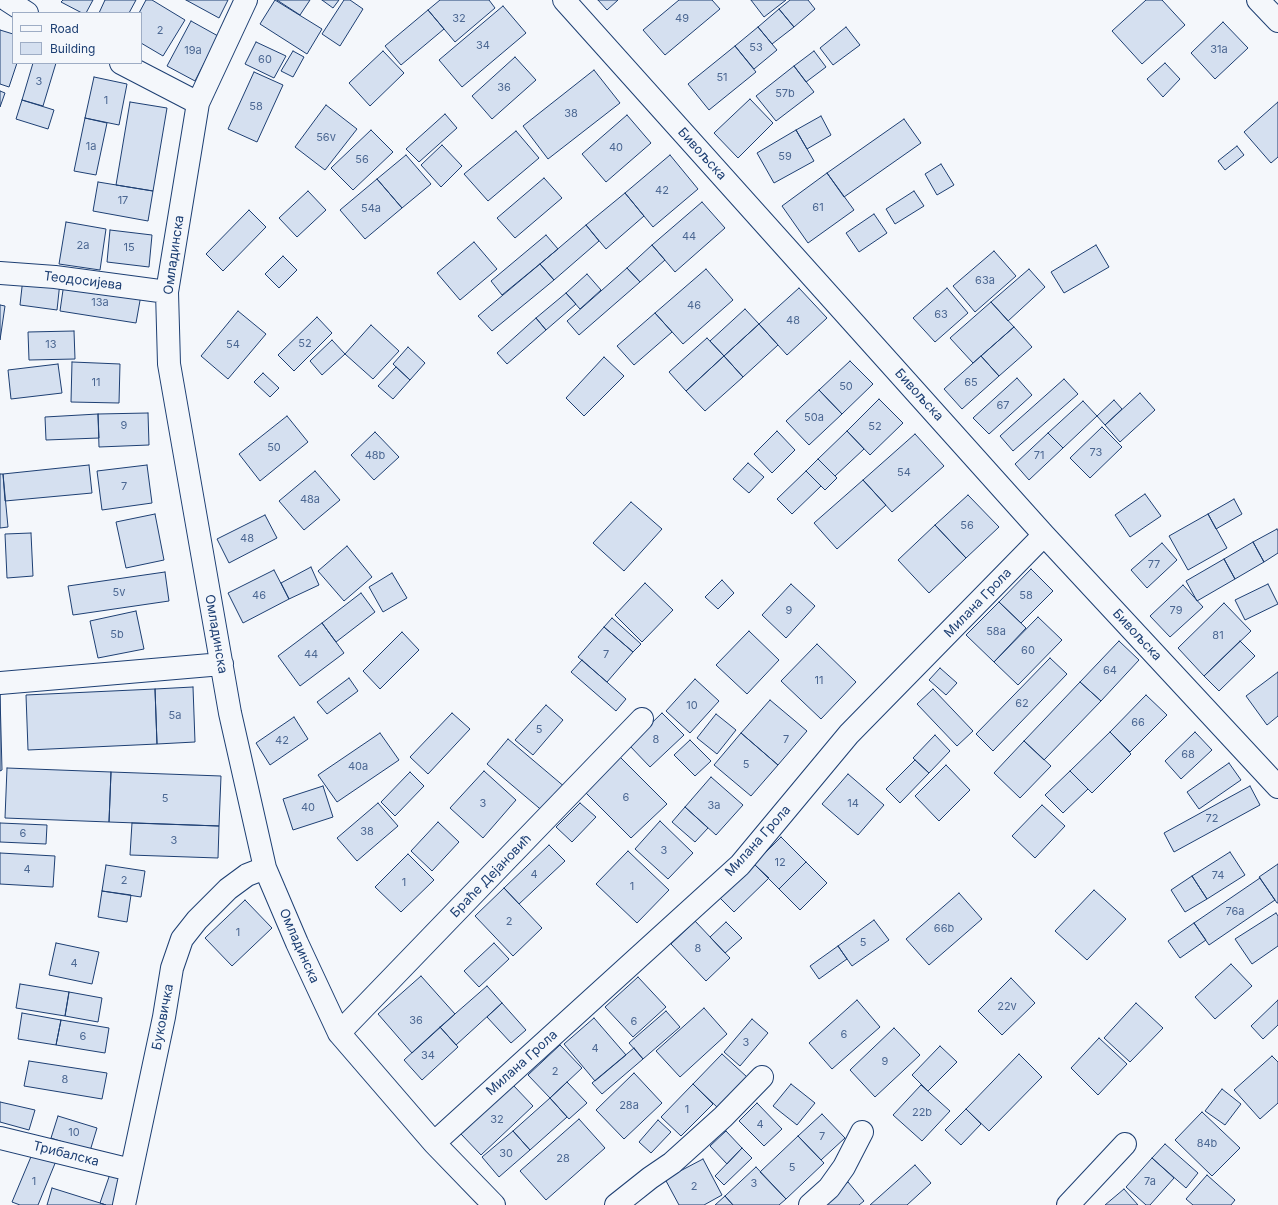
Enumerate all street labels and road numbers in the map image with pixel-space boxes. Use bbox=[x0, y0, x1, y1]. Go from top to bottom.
street label: Бивољска bbox=[674, 125, 730, 183]
street label: Омладинска bbox=[161, 214, 187, 296]
street label: Теодосијева bbox=[43, 268, 123, 294]
street label: Бивољска bbox=[891, 366, 947, 424]
street label: Милана Грола bbox=[941, 565, 1015, 641]
street label: Омладинска bbox=[201, 593, 231, 675]
street label: Бивољска bbox=[1109, 606, 1165, 664]
street label: Милана Грола bbox=[722, 802, 794, 880]
street label: Браће Дејановић bbox=[447, 831, 535, 921]
street label: Омладинска bbox=[276, 906, 322, 986]
street label: Буковичка bbox=[149, 983, 177, 1051]
street label: Милана Грола bbox=[483, 1027, 561, 1099]
street label: Трибалска bbox=[31, 1138, 101, 1170]

